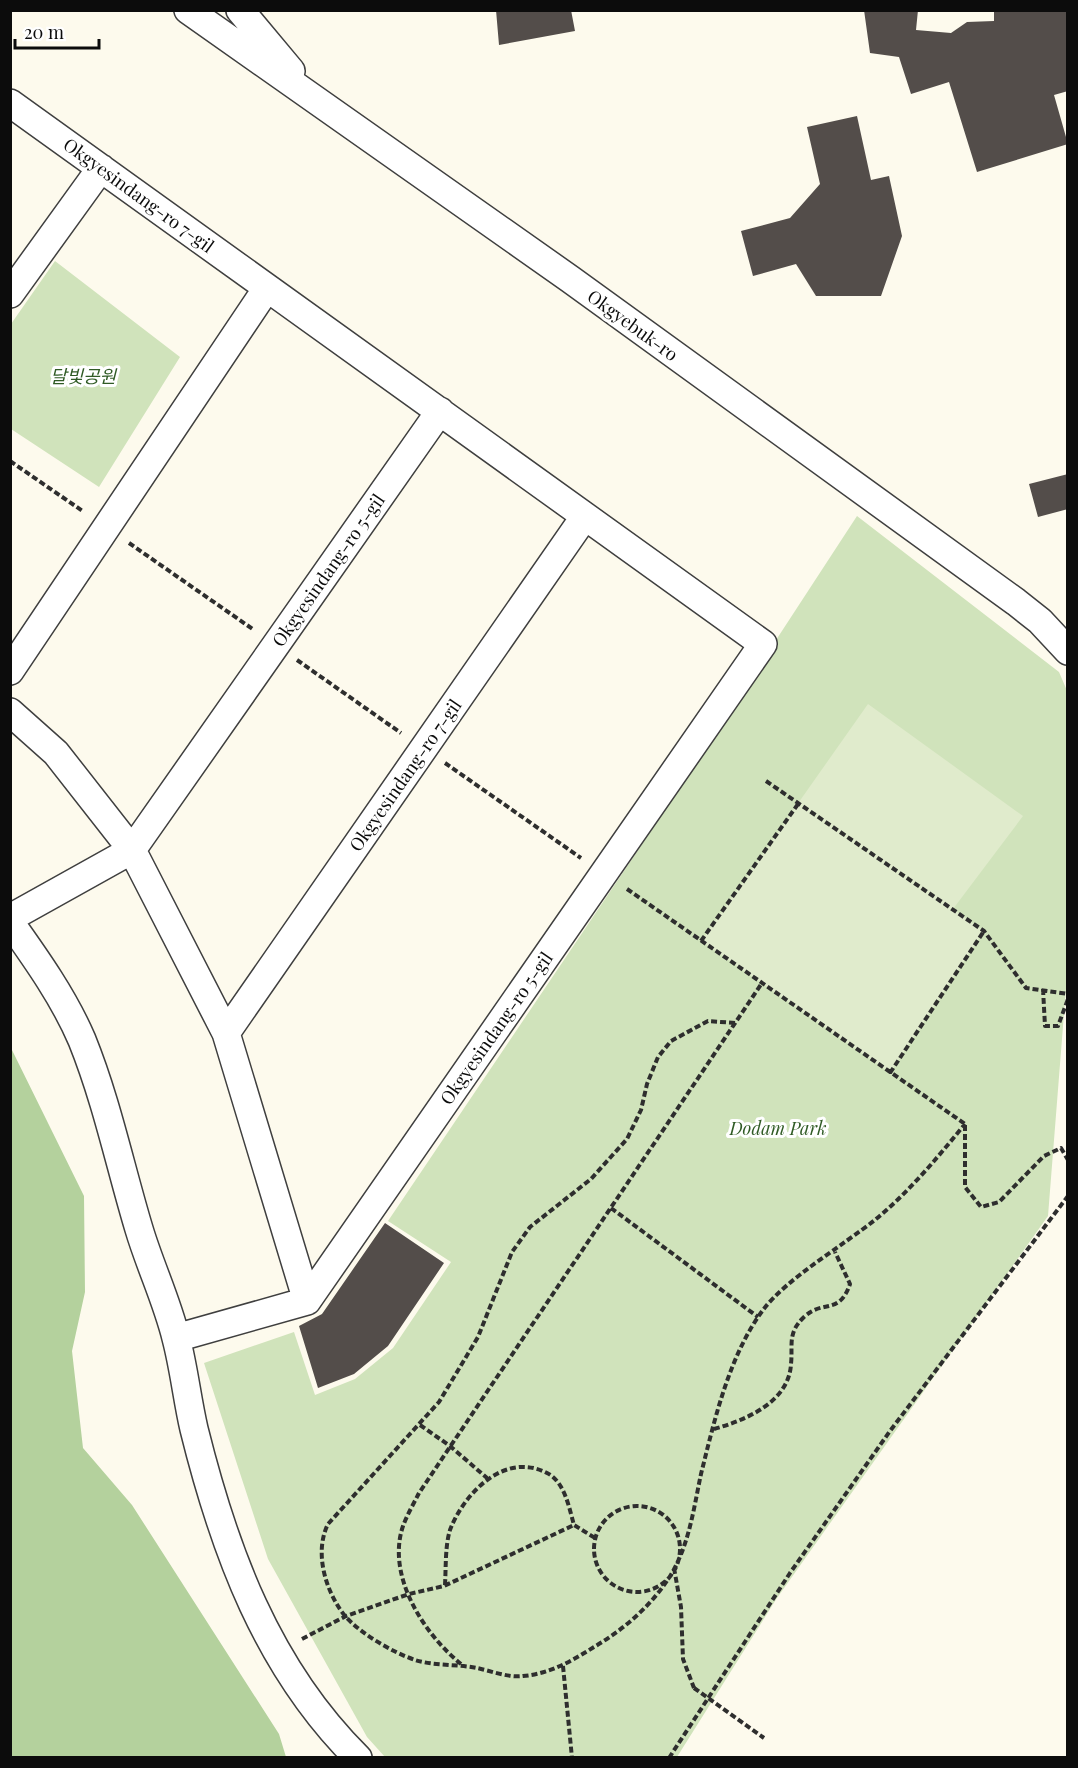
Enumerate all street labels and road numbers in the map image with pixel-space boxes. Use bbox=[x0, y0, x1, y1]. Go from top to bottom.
street label: Okgyesindang-ro 7-gil bbox=[59, 132, 219, 258]
street label: Okgyebuk-ro bbox=[583, 284, 683, 366]
street label: Okgyesindang-ro 5-gil bbox=[266, 489, 390, 651]
street label: Okgyesindang-ro 7-gil bbox=[343, 694, 467, 856]
street label: Okgyesindang-ro 5-gil bbox=[434, 947, 558, 1109]

